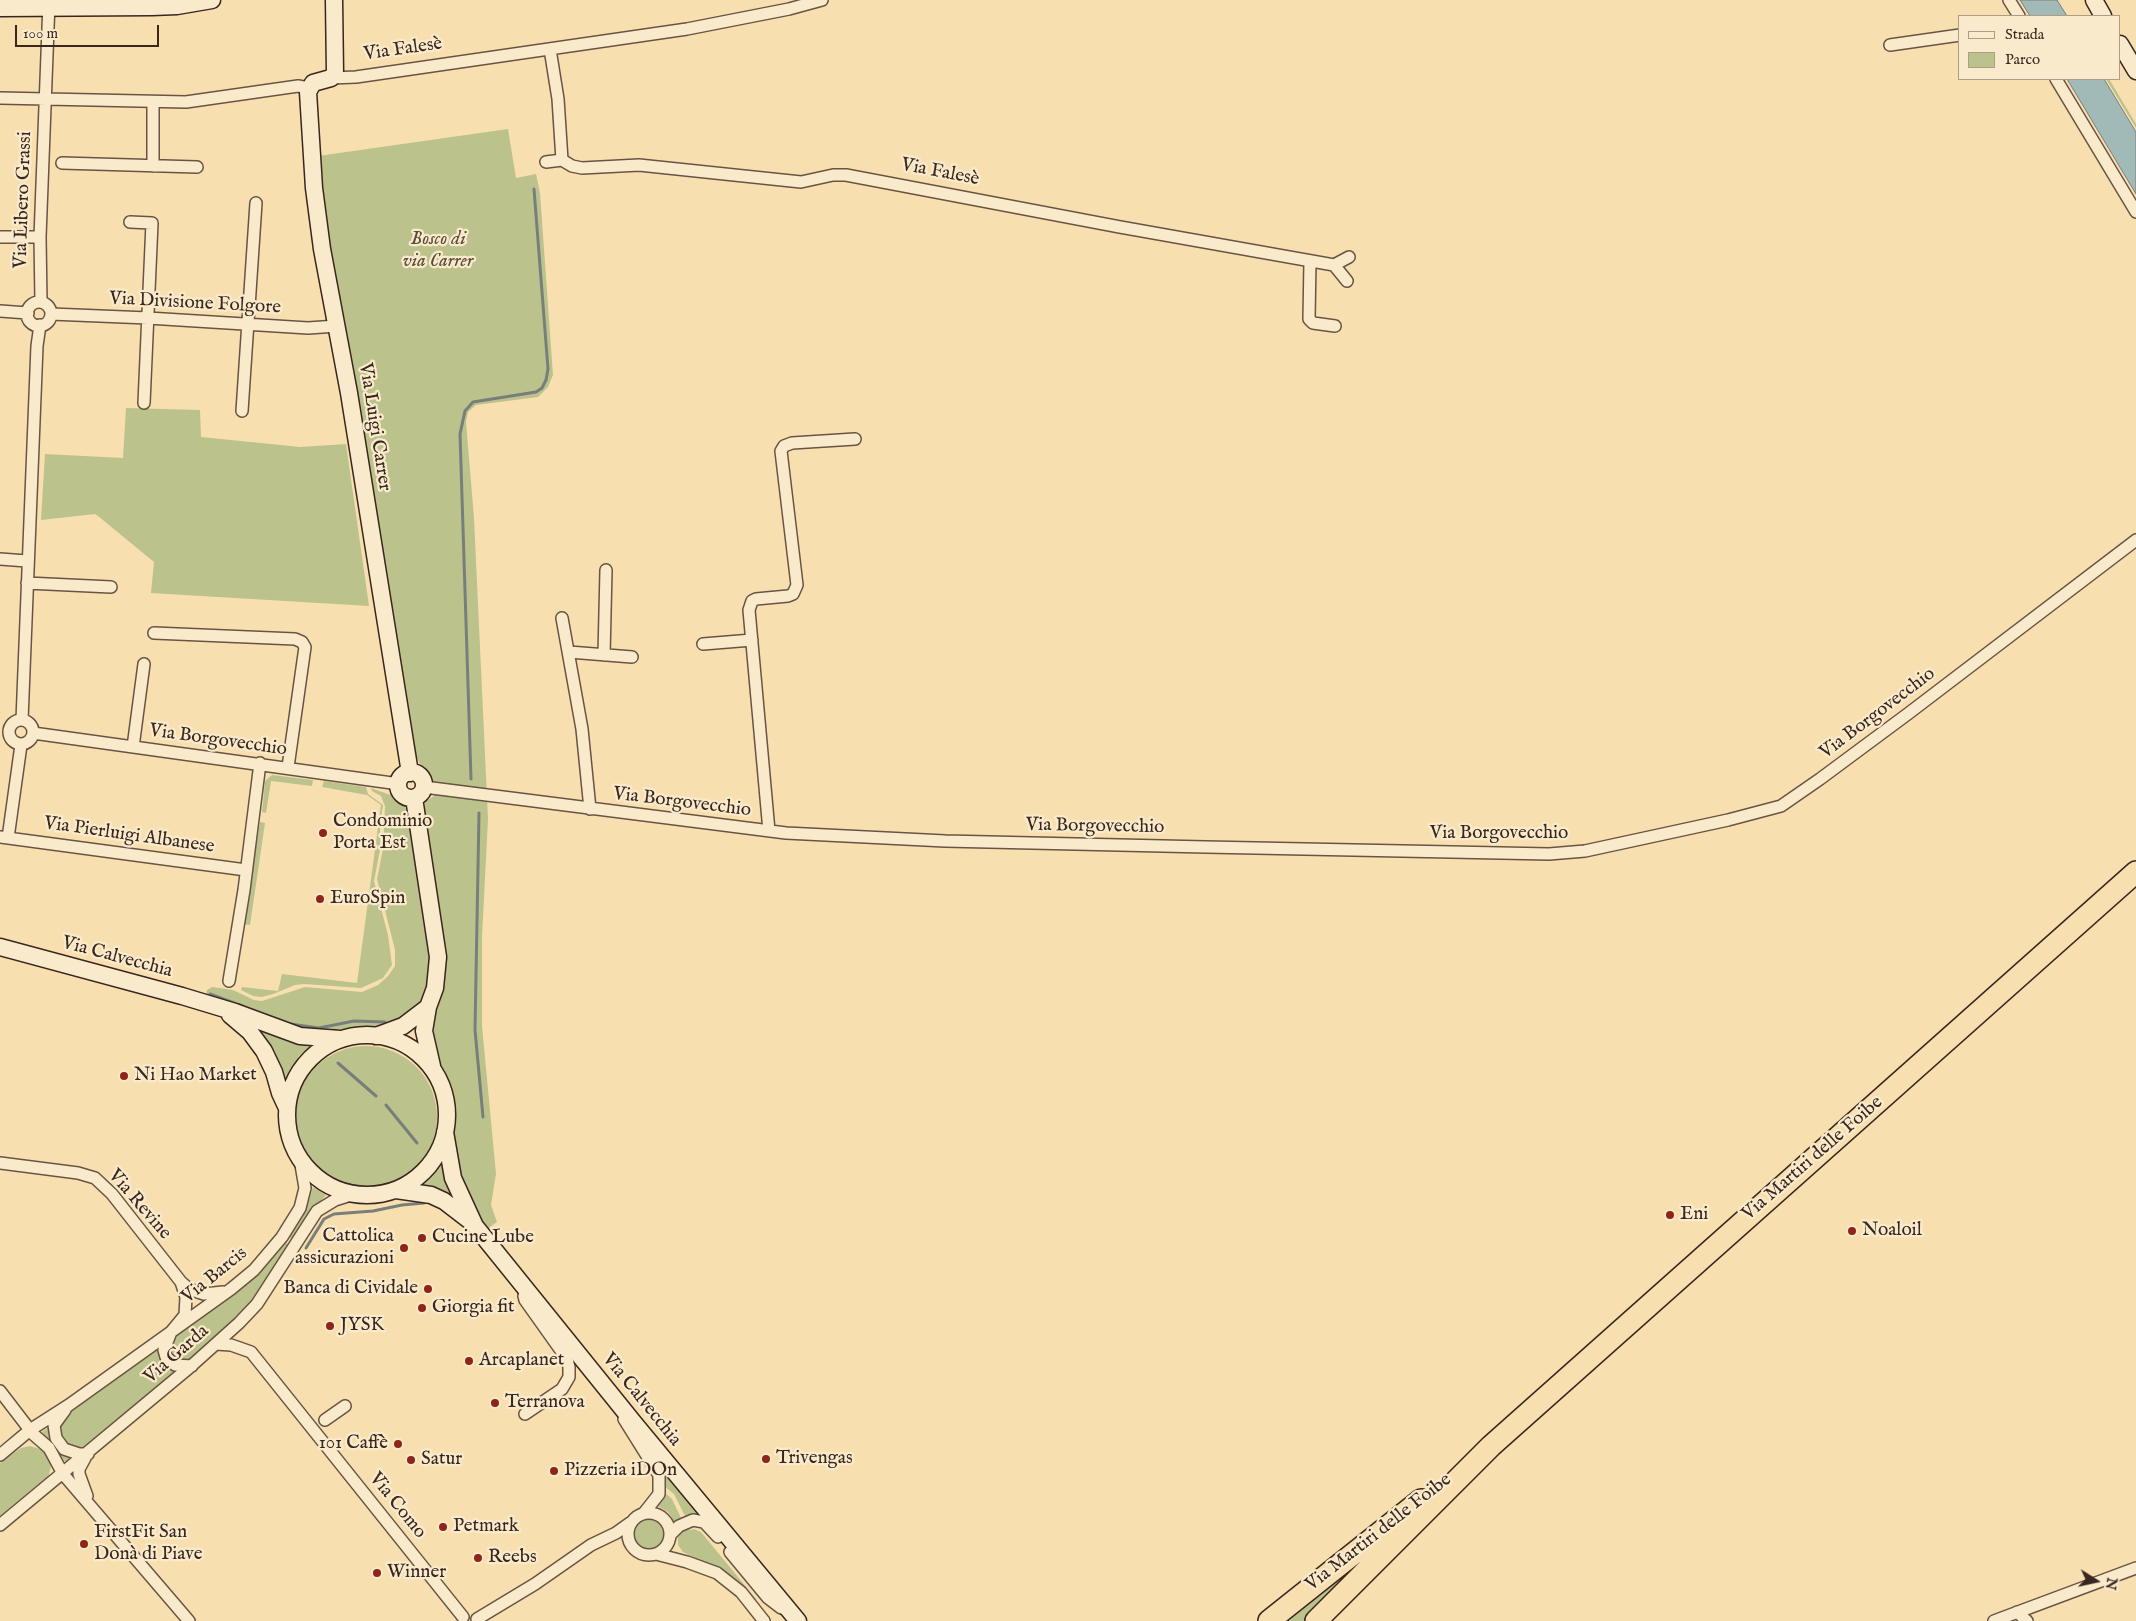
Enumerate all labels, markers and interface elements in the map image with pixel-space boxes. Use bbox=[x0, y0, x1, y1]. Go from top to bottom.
scale bar bbox=[18, 15, 161, 47]
legend bbox=[1958, 15, 2121, 80]
text: 100 m bbox=[23, 24, 58, 43]
text: Strada bbox=[2005, 25, 2044, 44]
street label: Via Falesè bbox=[362, 33, 444, 67]
text: Parco bbox=[2005, 50, 2040, 69]
street label: Via Libero Grassi bbox=[10, 131, 38, 269]
street label: Via Falesè bbox=[899, 154, 981, 192]
park label: Bosco di via Carrer bbox=[403, 229, 473, 273]
street label: Via Divisione Folgore bbox=[109, 288, 281, 320]
street label: Via Luigi Carrer bbox=[353, 361, 395, 493]
street label: Via Borgovecchio bbox=[1816, 663, 1940, 765]
street label: Via Borgovecchio bbox=[148, 720, 288, 762]
street label: Via Borgovecchio bbox=[612, 783, 752, 823]
place label: Condominio Porta Est bbox=[333, 811, 432, 855]
street label: Via Pierluigi Albanese bbox=[42, 813, 216, 859]
street label: Via Borgovecchio bbox=[1026, 814, 1164, 840]
street label: Via Borgovecchio bbox=[1430, 823, 1568, 845]
marker: Condominio Porta Est bbox=[317, 827, 329, 839]
place label: EuroSpin bbox=[330, 888, 405, 910]
marker: EuroSpin bbox=[314, 893, 326, 905]
street label: Via Calvecchia bbox=[59, 932, 175, 984]
place label: Ni Hao Market bbox=[134, 1065, 257, 1087]
marker: Ni Hao Market bbox=[118, 1070, 130, 1082]
street label: Via Martiri delle Foibe bbox=[1738, 1092, 1888, 1226]
street label: Via Revine bbox=[102, 1165, 176, 1245]
place label: Eni bbox=[1680, 1204, 1708, 1226]
marker: Eni bbox=[1664, 1209, 1676, 1221]
place label: Noaloil bbox=[1862, 1220, 1922, 1242]
marker: Noaloil bbox=[1846, 1225, 1858, 1237]
place label: Cattolica assicurazioni bbox=[295, 1226, 394, 1270]
place label: Cucine Lube bbox=[432, 1227, 534, 1249]
marker: Cucine Lube bbox=[416, 1232, 428, 1244]
marker: Cattolica assicurazioni bbox=[398, 1242, 410, 1254]
street label: Via Barcis bbox=[178, 1243, 252, 1309]
place label: Banca di Cividale bbox=[283, 1278, 418, 1300]
marker: Banca di Cividale bbox=[422, 1283, 434, 1295]
place label: Giorgia fit bbox=[432, 1297, 515, 1319]
marker: Giorgia fit bbox=[416, 1302, 428, 1314]
place label: JYSK bbox=[340, 1315, 384, 1337]
marker: JYSK bbox=[324, 1320, 336, 1332]
street label: Via Garda bbox=[140, 1321, 214, 1389]
street label: Via Calvecchia bbox=[596, 1349, 686, 1451]
place label: Arcaplanet bbox=[479, 1350, 564, 1372]
marker: Arcaplanet bbox=[463, 1355, 475, 1367]
place label: Terranova bbox=[505, 1392, 585, 1414]
marker: Terranova bbox=[489, 1397, 501, 1409]
place label: 101 Caffè bbox=[319, 1433, 388, 1455]
marker: 101 Caffè bbox=[392, 1438, 404, 1450]
place label: Trivengas bbox=[776, 1448, 853, 1470]
place label: Satur bbox=[421, 1449, 462, 1471]
marker: Trivengas bbox=[760, 1453, 772, 1465]
marker: Satur bbox=[405, 1454, 417, 1466]
place label: Pizzeria iDOn bbox=[564, 1460, 677, 1482]
marker: Pizzeria iDOn bbox=[548, 1465, 560, 1477]
street label: Via Como bbox=[363, 1468, 431, 1544]
street label: Via Martiri delle Foibe bbox=[1302, 1469, 1456, 1597]
place label: Petmark bbox=[453, 1516, 519, 1538]
marker: Petmark bbox=[437, 1521, 449, 1533]
place label: FirstFit San Donà di Piave bbox=[94, 1522, 202, 1566]
marker: FirstFit San Donà di Piave bbox=[78, 1538, 90, 1550]
place label: Reebs bbox=[488, 1547, 537, 1569]
marker: Reebs bbox=[472, 1552, 484, 1564]
north arrow bbox=[2071, 1556, 2121, 1606]
place label: Winner bbox=[387, 1562, 446, 1584]
marker: Winner bbox=[371, 1567, 383, 1579]
text: N bbox=[2101, 1576, 2121, 1591]

